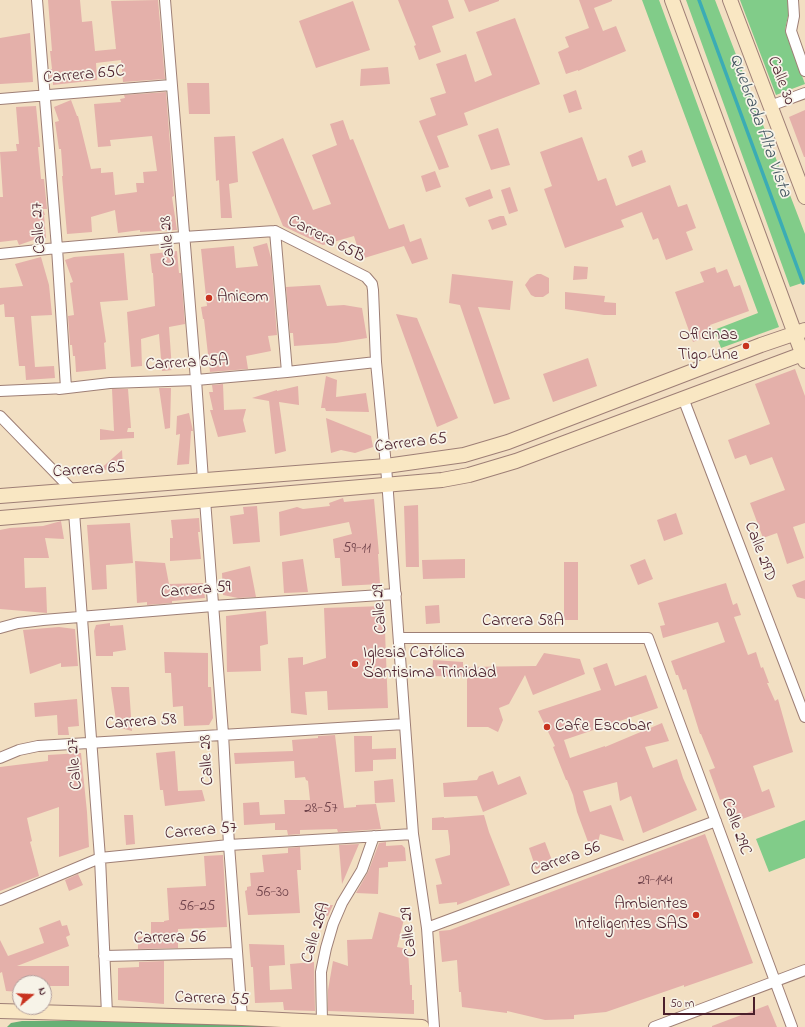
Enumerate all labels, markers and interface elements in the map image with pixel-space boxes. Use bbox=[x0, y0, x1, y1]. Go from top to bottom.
water label: Quebrada Alta Vista bbox=[723, 51, 795, 201]
street label: Calle 30 bbox=[761, 54, 799, 108]
street label: Carrera 65C bbox=[42, 62, 126, 90]
street label: Calle 27 bbox=[28, 202, 52, 254]
street label: Carrera 65B bbox=[284, 212, 368, 268]
street label: Calle 28 bbox=[157, 215, 181, 267]
place label: Anicom bbox=[217, 288, 268, 308]
marker: Anicom bbox=[204, 293, 214, 303]
place label: Oficinas Tigo Une bbox=[678, 326, 738, 366]
marker: Oficinas Tigo Une bbox=[741, 341, 751, 351]
street label: Carrera 65A bbox=[145, 352, 229, 376]
street label: Carrera 65 bbox=[374, 429, 448, 459]
street label: Carrera 65 bbox=[52, 458, 126, 484]
street label: Calle 29D bbox=[738, 519, 780, 585]
house number: 59-11 bbox=[343, 541, 371, 559]
street label: Carrera 59 bbox=[160, 578, 232, 604]
street label: Calle 29 bbox=[369, 584, 393, 634]
street label: Carrera 58A bbox=[482, 612, 564, 632]
place label: Iglesia Católica Santisima Trinidad bbox=[363, 644, 496, 684]
marker: Iglesia Católica Santisima Trinidad bbox=[350, 659, 360, 669]
street label: Carrera 58 bbox=[105, 710, 177, 736]
place label: Cafe Escobar bbox=[555, 717, 652, 737]
marker: Cafe Escobar bbox=[542, 722, 552, 732]
street label: Calle 28 bbox=[196, 734, 220, 786]
street label: Calle 27 bbox=[64, 737, 88, 791]
street label: Calle 29C bbox=[715, 796, 755, 858]
house number: 28-57 bbox=[304, 801, 338, 819]
street label: Carrera 57 bbox=[164, 819, 238, 845]
street label: Carrera 56 bbox=[528, 838, 604, 882]
house number: 29-144 bbox=[638, 873, 672, 891]
house number: 56-30 bbox=[255, 885, 289, 903]
place label: Ambientes Inteligentes SAS bbox=[574, 895, 688, 935]
house number: 56-25 bbox=[179, 899, 215, 917]
street label: Calle 26A bbox=[298, 900, 336, 966]
street label: Calle 29 bbox=[397, 906, 423, 958]
marker: Ambientes Inteligentes SAS bbox=[691, 910, 701, 920]
street label: Carrera 56 bbox=[134, 928, 206, 950]
north arrow bbox=[12, 975, 52, 1015]
text: N bbox=[34, 985, 51, 998]
street label: Carrera 55 bbox=[174, 989, 250, 1011]
scale bar bbox=[665, 989, 757, 1015]
text: 50 m bbox=[670, 995, 694, 1013]

